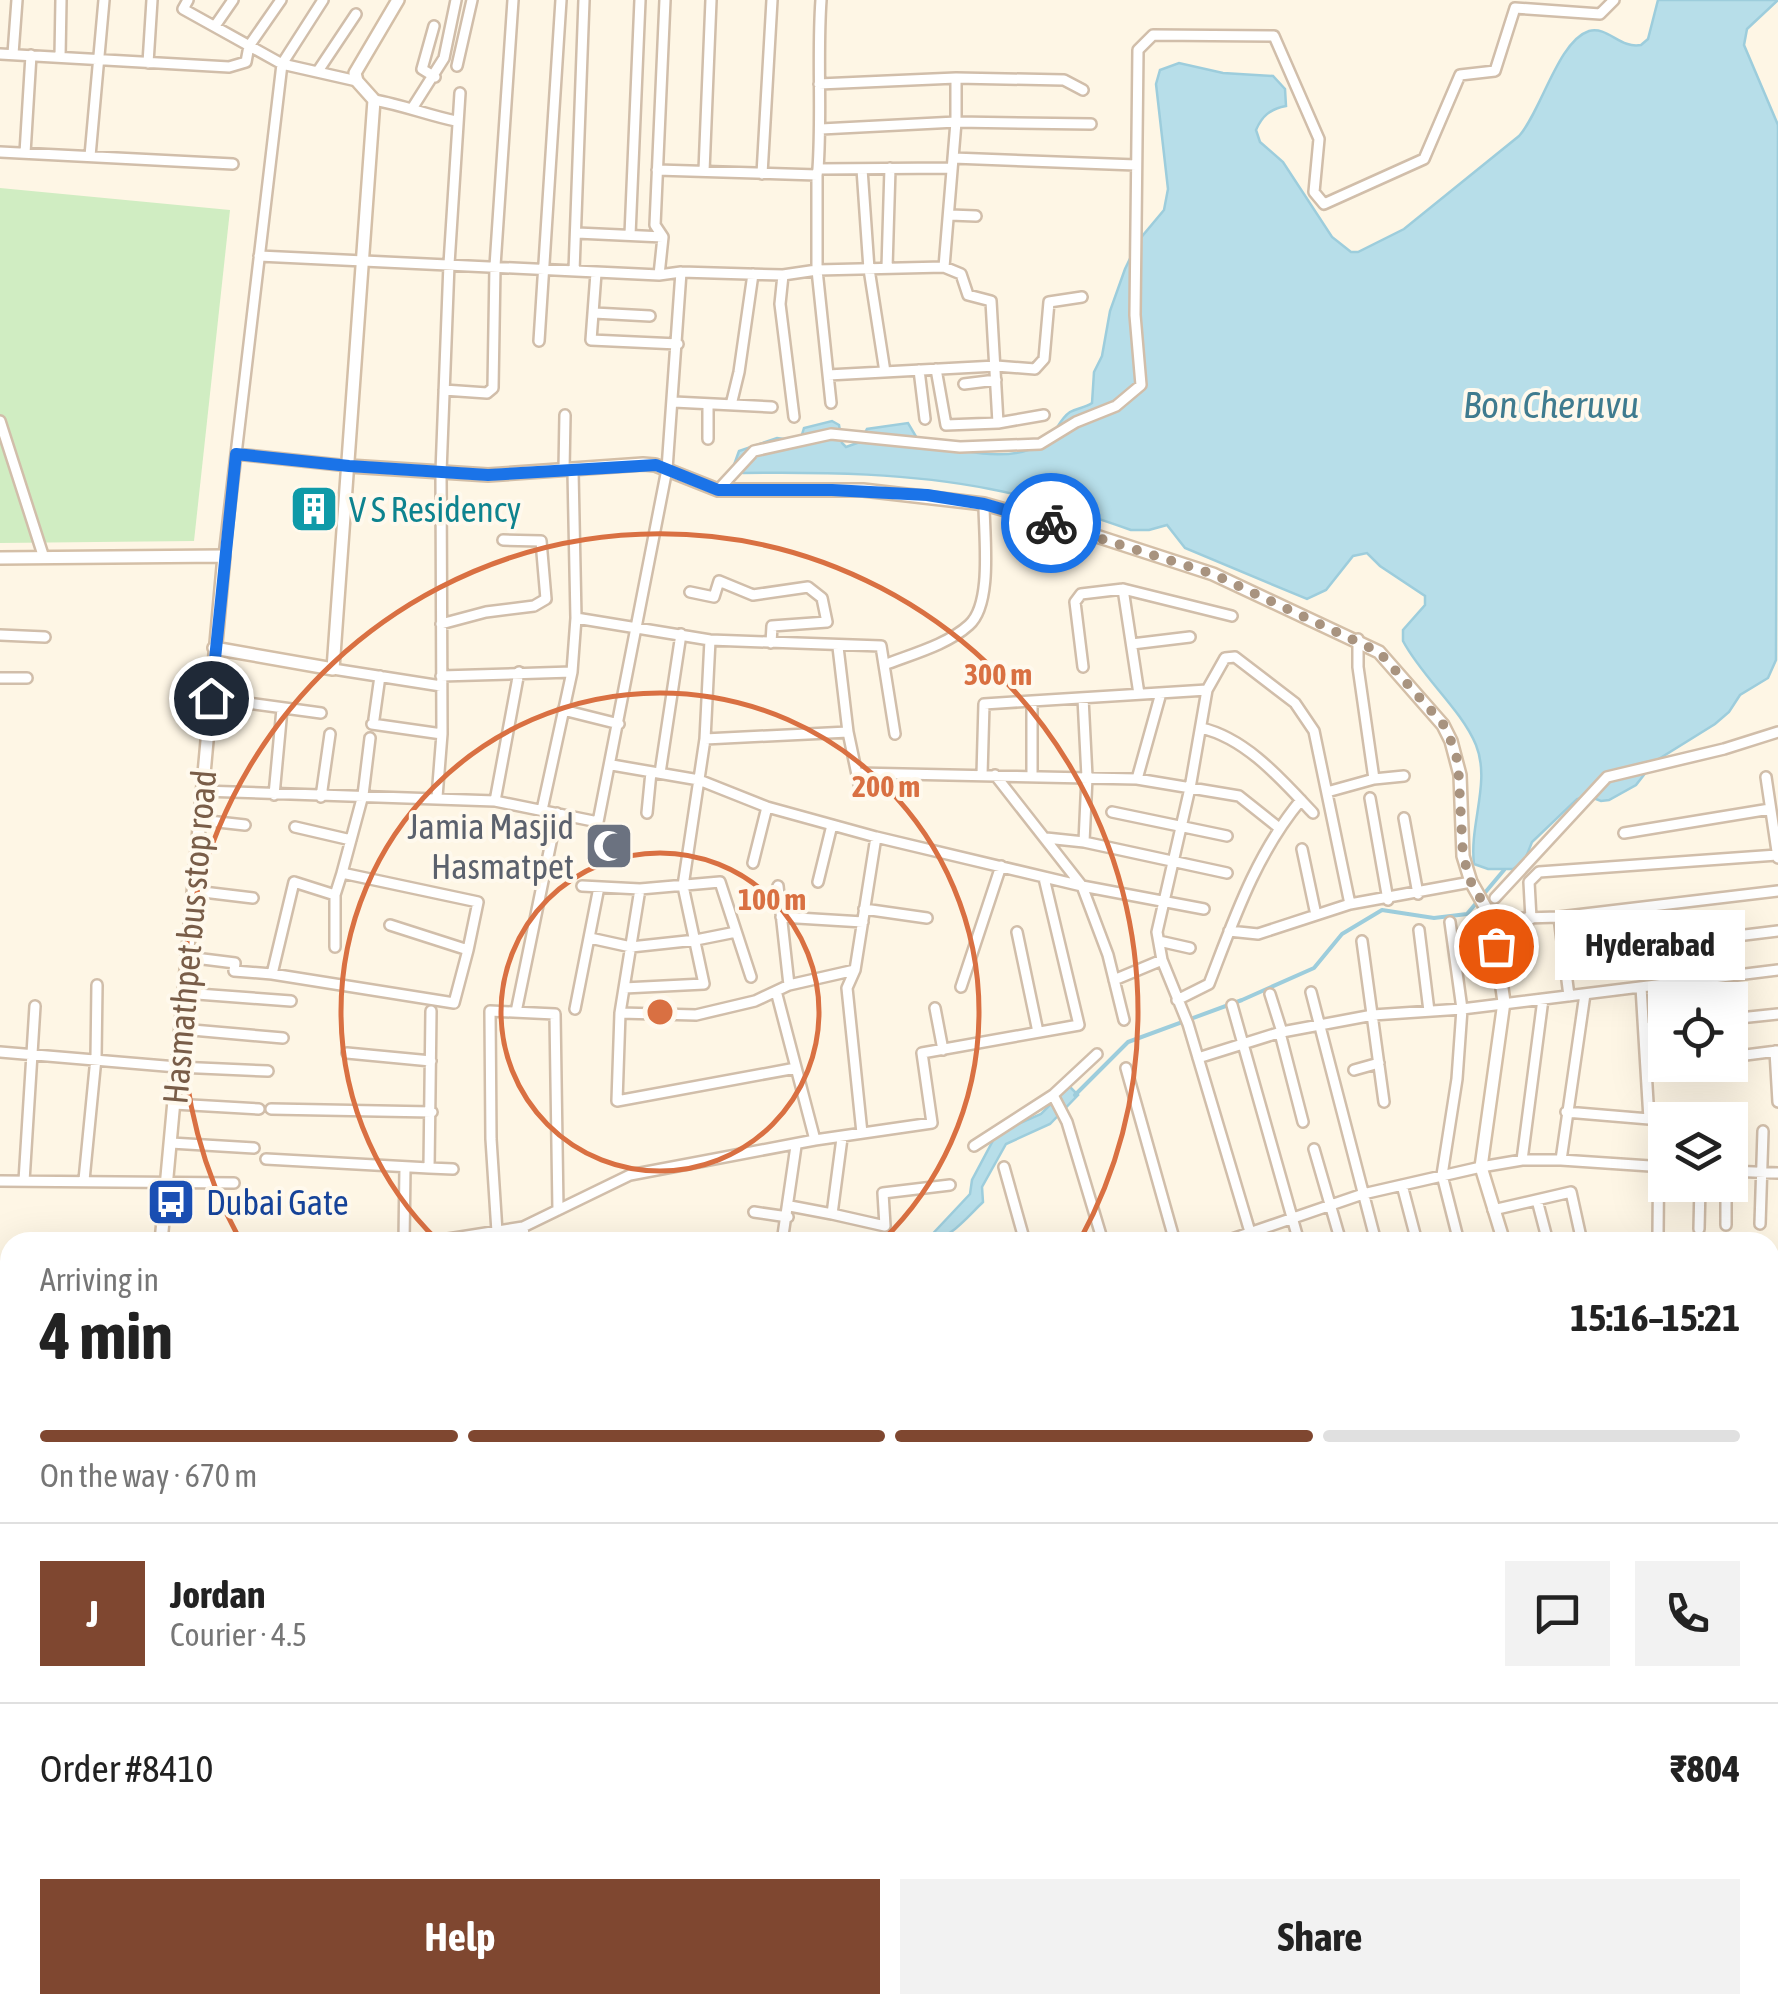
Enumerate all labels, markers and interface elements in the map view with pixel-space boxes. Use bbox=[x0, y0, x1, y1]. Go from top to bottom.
water label: Bon Cheruvu bbox=[1463, 383, 1639, 426]
courier bbox=[1001, 473, 1101, 573]
building icon: V S Residency bbox=[288, 483, 340, 535]
place label: V S Residency bbox=[349, 489, 521, 529]
icon: bike bbox=[1024, 496, 1079, 551]
pin bbox=[169, 656, 254, 741]
text: 300 m bbox=[964, 657, 1032, 691]
icon: home bbox=[184, 671, 239, 726]
street label: Hasmathpet bus stop road bbox=[154, 768, 224, 1106]
text: 200 m bbox=[852, 769, 920, 803]
place label: Jamia Masjid Hasmatpet bbox=[407, 806, 574, 886]
mosque icon: Jamia Masjid Hasmatpet bbox=[583, 820, 635, 872]
text: 100 m bbox=[738, 882, 806, 916]
pin bbox=[1454, 904, 1539, 989]
callout: Hyderabad bbox=[1556, 911, 1746, 981]
icon: bag bbox=[1469, 919, 1524, 974]
text: Hyderabad bbox=[1585, 926, 1715, 963]
map controls bbox=[1648, 982, 1748, 1202]
button: locate bbox=[1648, 982, 1748, 1082]
centre of rings bbox=[642, 994, 678, 1030]
button: layers bbox=[1648, 1102, 1748, 1202]
bus stop icon: Dubai Gate bbox=[145, 1176, 197, 1228]
place label: Dubai Gate bbox=[206, 1182, 349, 1222]
text: Arriving in bbox=[40, 1261, 159, 1298]
text: 15:16–15:21 bbox=[1570, 1296, 1740, 1339]
text: 4 min bbox=[40, 1298, 173, 1373]
text: On the way · 670 m bbox=[40, 1457, 257, 1494]
button: chat bbox=[1505, 1561, 1610, 1666]
button: phone bbox=[1635, 1561, 1740, 1666]
text: Jordan bbox=[170, 1573, 265, 1616]
text: J bbox=[86, 1592, 99, 1635]
text: Courier · 4.5 bbox=[170, 1616, 307, 1653]
text: Order #8410 bbox=[40, 1747, 213, 1790]
text: ₹804 bbox=[1670, 1747, 1740, 1790]
button: Help bbox=[40, 1879, 880, 1994]
button: Share bbox=[900, 1879, 1740, 1994]

